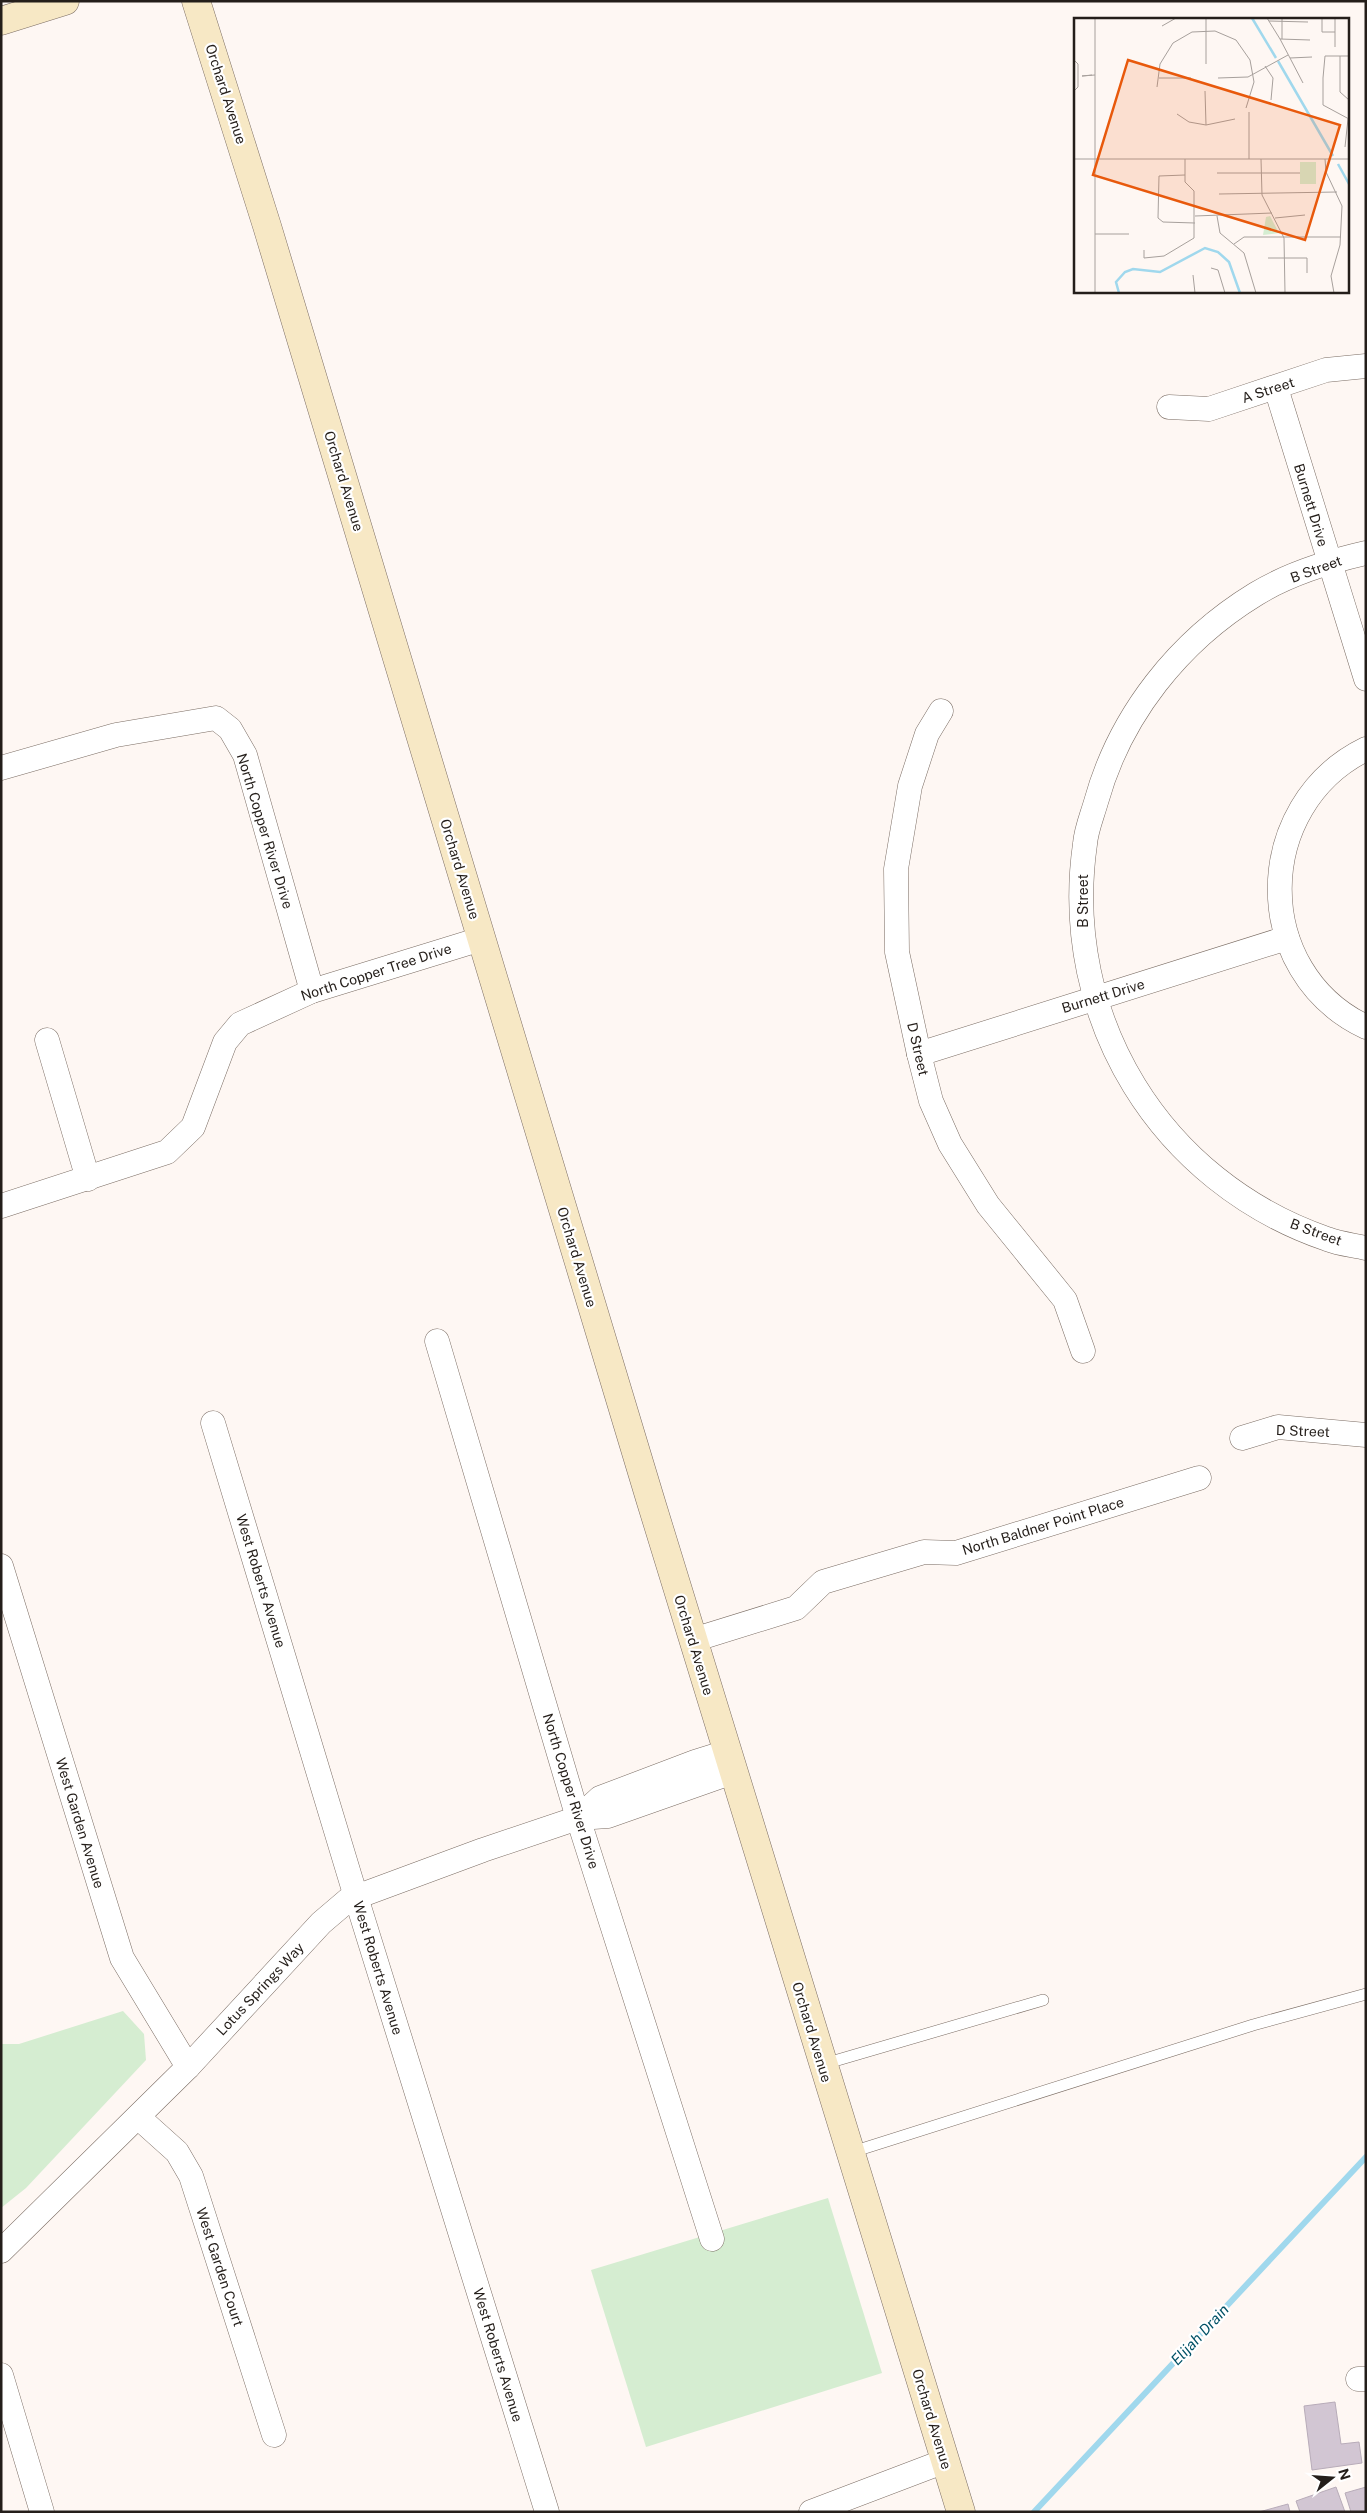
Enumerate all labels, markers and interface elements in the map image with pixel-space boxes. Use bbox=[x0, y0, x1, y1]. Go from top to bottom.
inset map bbox=[1074, 18, 1350, 292]
street label: Orchard Avenue bbox=[202, 42, 250, 146]
street label: A Street bbox=[1240, 374, 1296, 406]
street label: Orchard Avenue bbox=[321, 429, 367, 533]
street label: Burnett Drive bbox=[1291, 462, 1331, 548]
street label: B Street bbox=[1288, 552, 1344, 586]
street label: North Copper River Drive bbox=[234, 751, 296, 911]
street label: Orchard Avenue bbox=[437, 817, 483, 921]
street label: B Street bbox=[1075, 874, 1091, 928]
street label: North Copper Tree Drive bbox=[299, 940, 453, 1004]
street label: Burnett Drive bbox=[1060, 976, 1146, 1016]
street label: D Street bbox=[904, 1021, 932, 1077]
street label: Orchard Avenue bbox=[554, 1205, 600, 1309]
street label: B Street bbox=[1288, 1215, 1344, 1249]
street label: D Street bbox=[1276, 1422, 1330, 1440]
street label: North Baldner Point Place bbox=[960, 1494, 1126, 1558]
street label: West Roberts Avenue bbox=[233, 1512, 289, 1650]
street label: Orchard Avenue bbox=[671, 1593, 717, 1697]
street label: North Copper River Drive bbox=[540, 1711, 602, 1871]
street label: West Garden Avenue bbox=[53, 1756, 107, 1890]
street label: West Roberts Avenue bbox=[350, 1899, 406, 2037]
street label: Lotus Springs Way bbox=[213, 1939, 307, 2039]
street label: Orchard Avenue bbox=[789, 1980, 835, 2084]
street label: West Garden Court bbox=[193, 2206, 247, 2328]
street label: West Roberts Avenue bbox=[470, 2286, 526, 2424]
water label: Elijah Drain bbox=[1167, 2301, 1232, 2368]
street label: Orchard Avenue bbox=[909, 2367, 955, 2471]
north arrow bbox=[1307, 2453, 1357, 2503]
text: N bbox=[1335, 2467, 1354, 2482]

